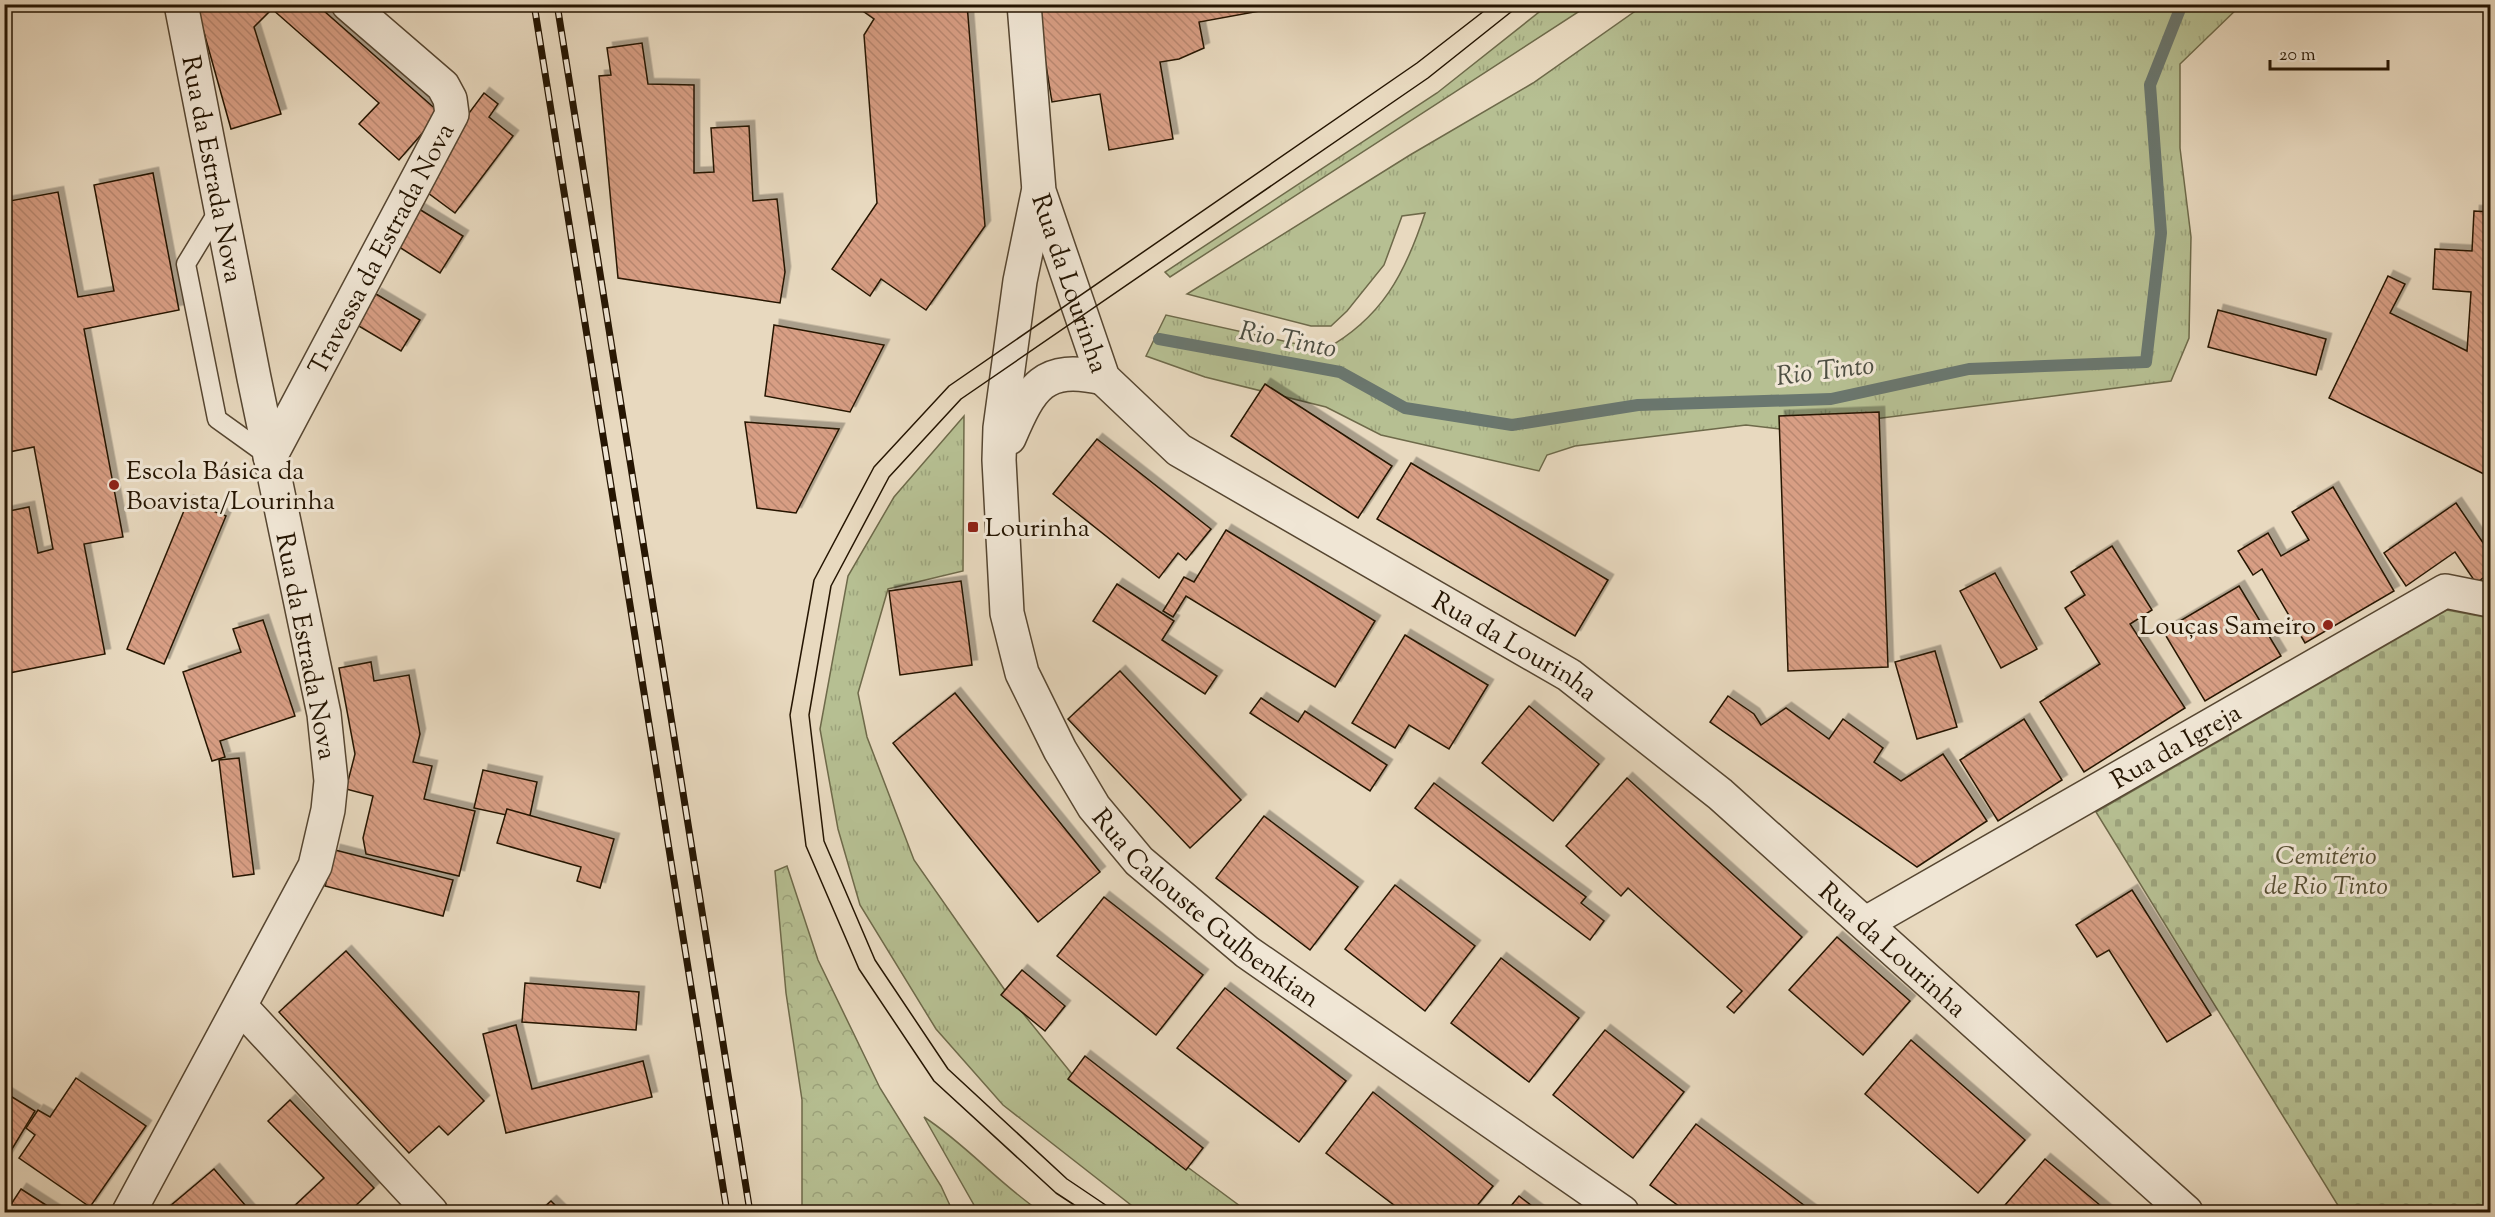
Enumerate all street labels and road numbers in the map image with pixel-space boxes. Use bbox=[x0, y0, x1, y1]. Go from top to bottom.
street label: Rua da Estrada Nova bbox=[170, 53, 251, 286]
street label: Travessa da Estrada Nova bbox=[301, 117, 465, 382]
street label: Rua da Lourinha bbox=[1020, 189, 1116, 379]
street label: Rua da Estrada Nova bbox=[264, 530, 345, 763]
street label: Rua da Lourinha bbox=[1424, 584, 1604, 712]
street label: Rua da Igreja bbox=[2105, 696, 2249, 800]
street label: Rua Calouste Gulbenkian bbox=[1082, 802, 1326, 1018]
street label: Rua da Lourinha bbox=[1809, 875, 1974, 1027]

